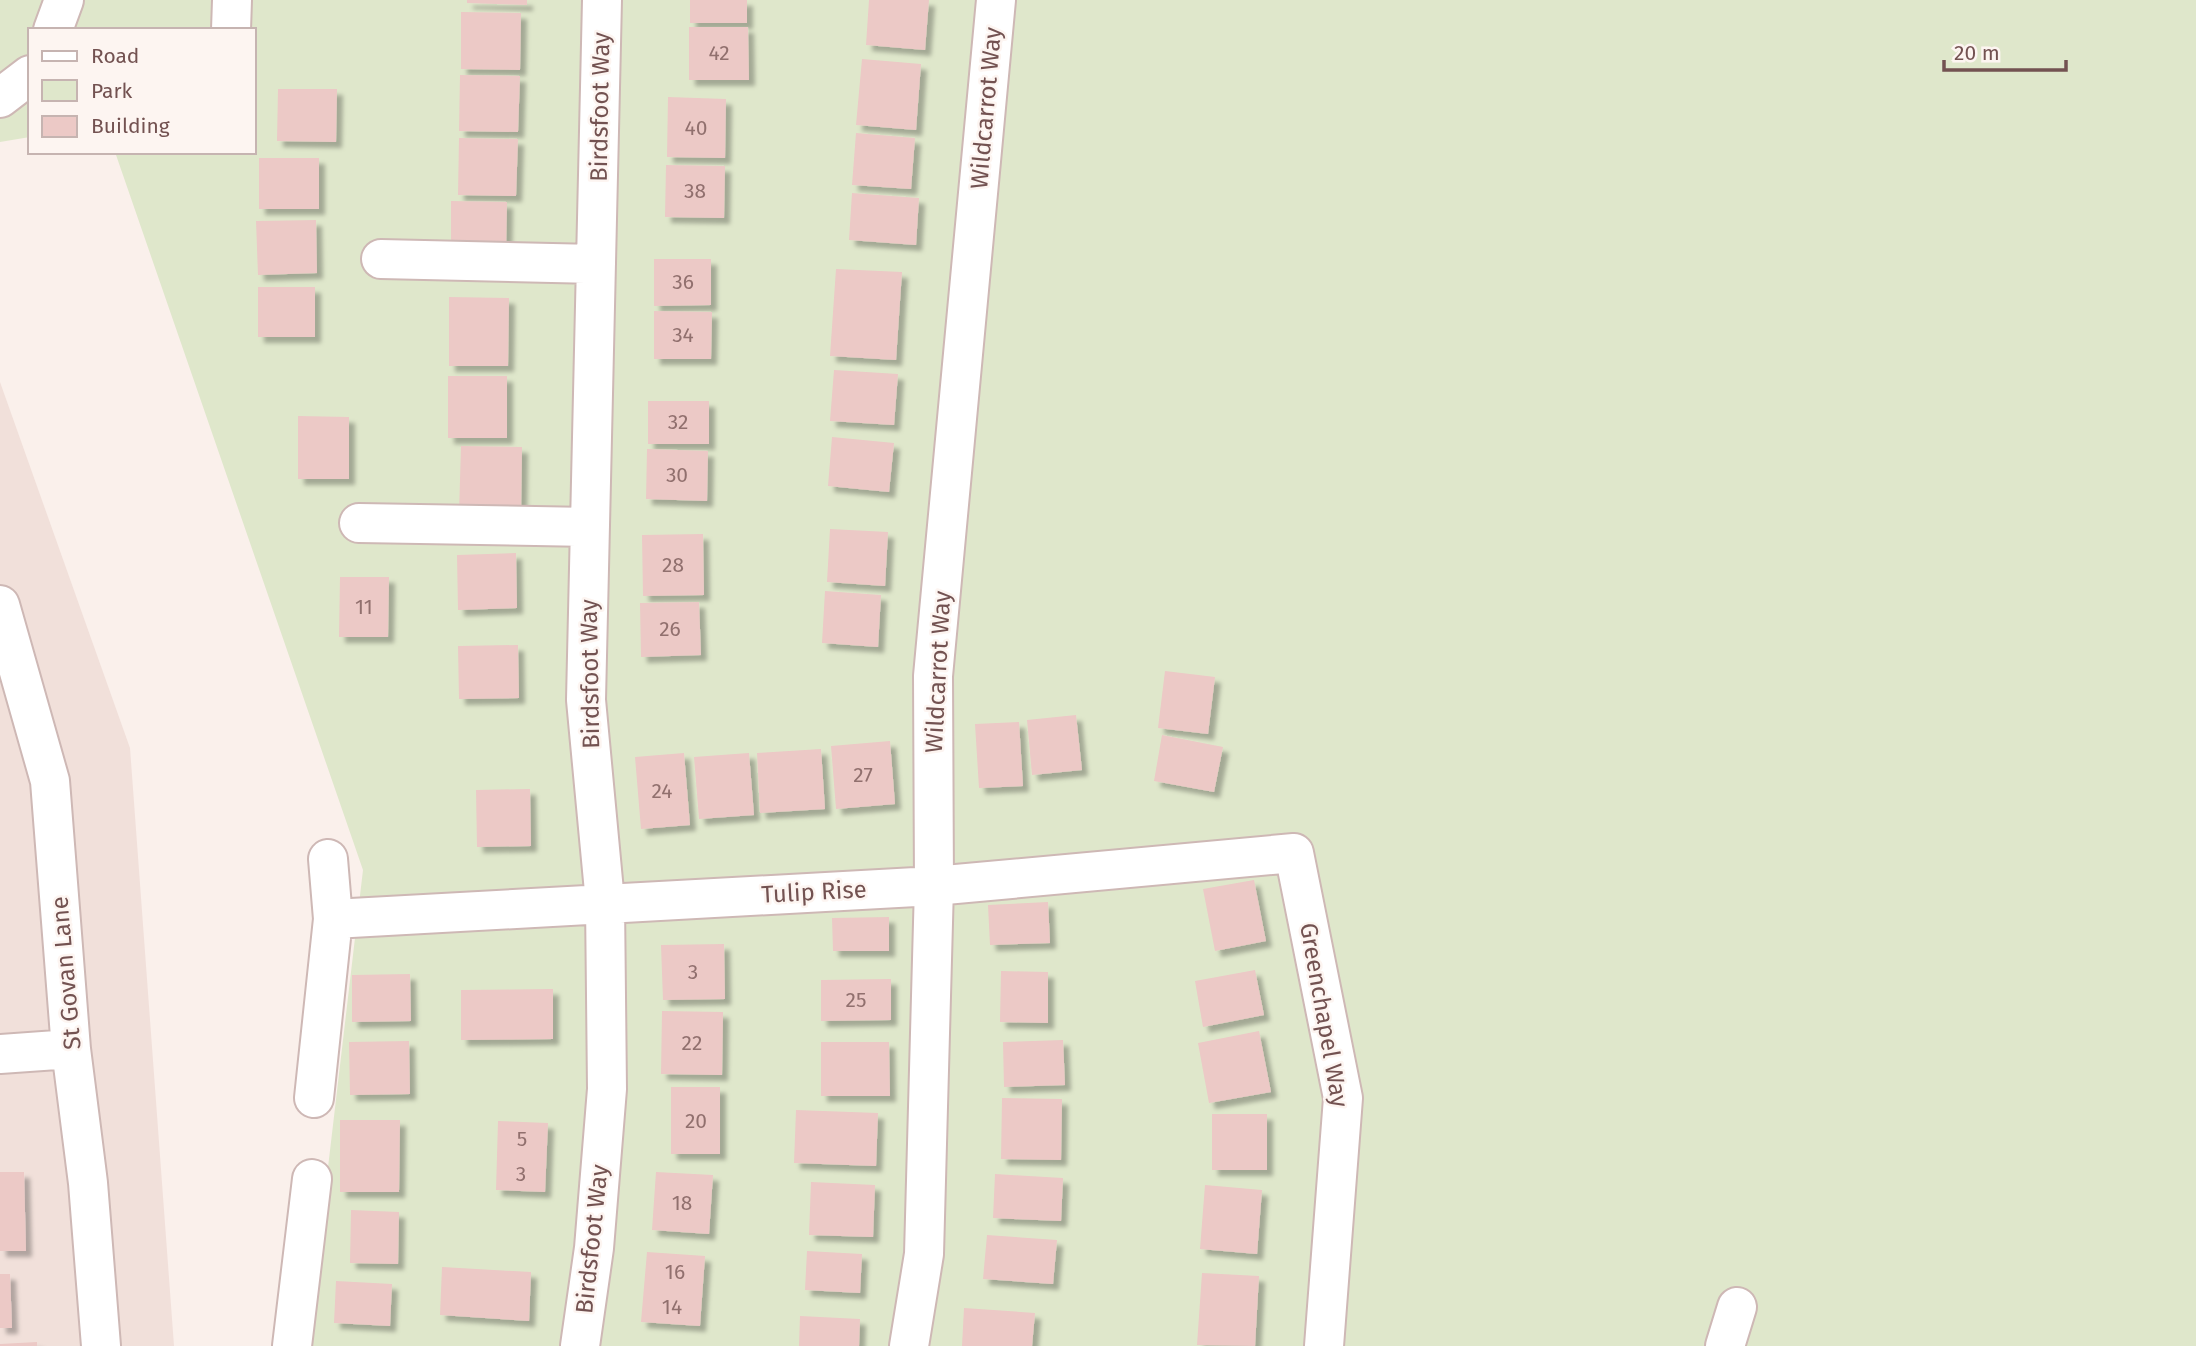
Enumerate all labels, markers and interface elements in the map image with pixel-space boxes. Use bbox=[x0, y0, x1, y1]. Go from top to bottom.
street label: Wildcarrot Way bbox=[965, 26, 1007, 190]
legend bbox=[28, 28, 256, 154]
scale bar bbox=[1944, 28, 2066, 72]
street label: Birdsfoot Way bbox=[585, 32, 615, 182]
house number: 42 bbox=[708, 40, 730, 66]
text: 20 m bbox=[1954, 40, 2000, 66]
text: Road bbox=[91, 43, 139, 69]
text: Park bbox=[91, 78, 133, 104]
text: Building bbox=[91, 113, 170, 139]
house number: 40 bbox=[685, 115, 707, 141]
house number: 38 bbox=[684, 178, 706, 204]
house number: 36 bbox=[672, 269, 694, 295]
house number: 34 bbox=[672, 322, 694, 348]
house number: 32 bbox=[668, 409, 688, 435]
house number: 30 bbox=[666, 462, 688, 488]
house number: 28 bbox=[662, 552, 684, 578]
street label: Wildcarrot Way bbox=[920, 590, 956, 754]
house number: 11 bbox=[355, 594, 373, 620]
street label: Birdsfoot Way bbox=[575, 599, 605, 749]
house number: 26 bbox=[659, 616, 681, 642]
house number: 27 bbox=[853, 762, 873, 788]
house number: 24 bbox=[652, 778, 673, 804]
street label: Tulip Rise bbox=[761, 875, 867, 909]
street label: St Govan Lane bbox=[45, 895, 87, 1051]
street label: Greenchapel Way bbox=[1294, 921, 1354, 1110]
house number: 3 bbox=[688, 959, 698, 985]
house number: 25 bbox=[846, 987, 866, 1013]
house number: 22 bbox=[682, 1030, 702, 1056]
house number: 20 bbox=[685, 1108, 707, 1134]
house number: 5 bbox=[517, 1126, 527, 1152]
house number: 3 bbox=[516, 1161, 526, 1187]
street label: Birdsfoot Way bbox=[570, 1163, 614, 1315]
house number: 18 bbox=[672, 1190, 692, 1216]
house number: 16 bbox=[665, 1259, 685, 1285]
house number: 14 bbox=[662, 1294, 682, 1320]

